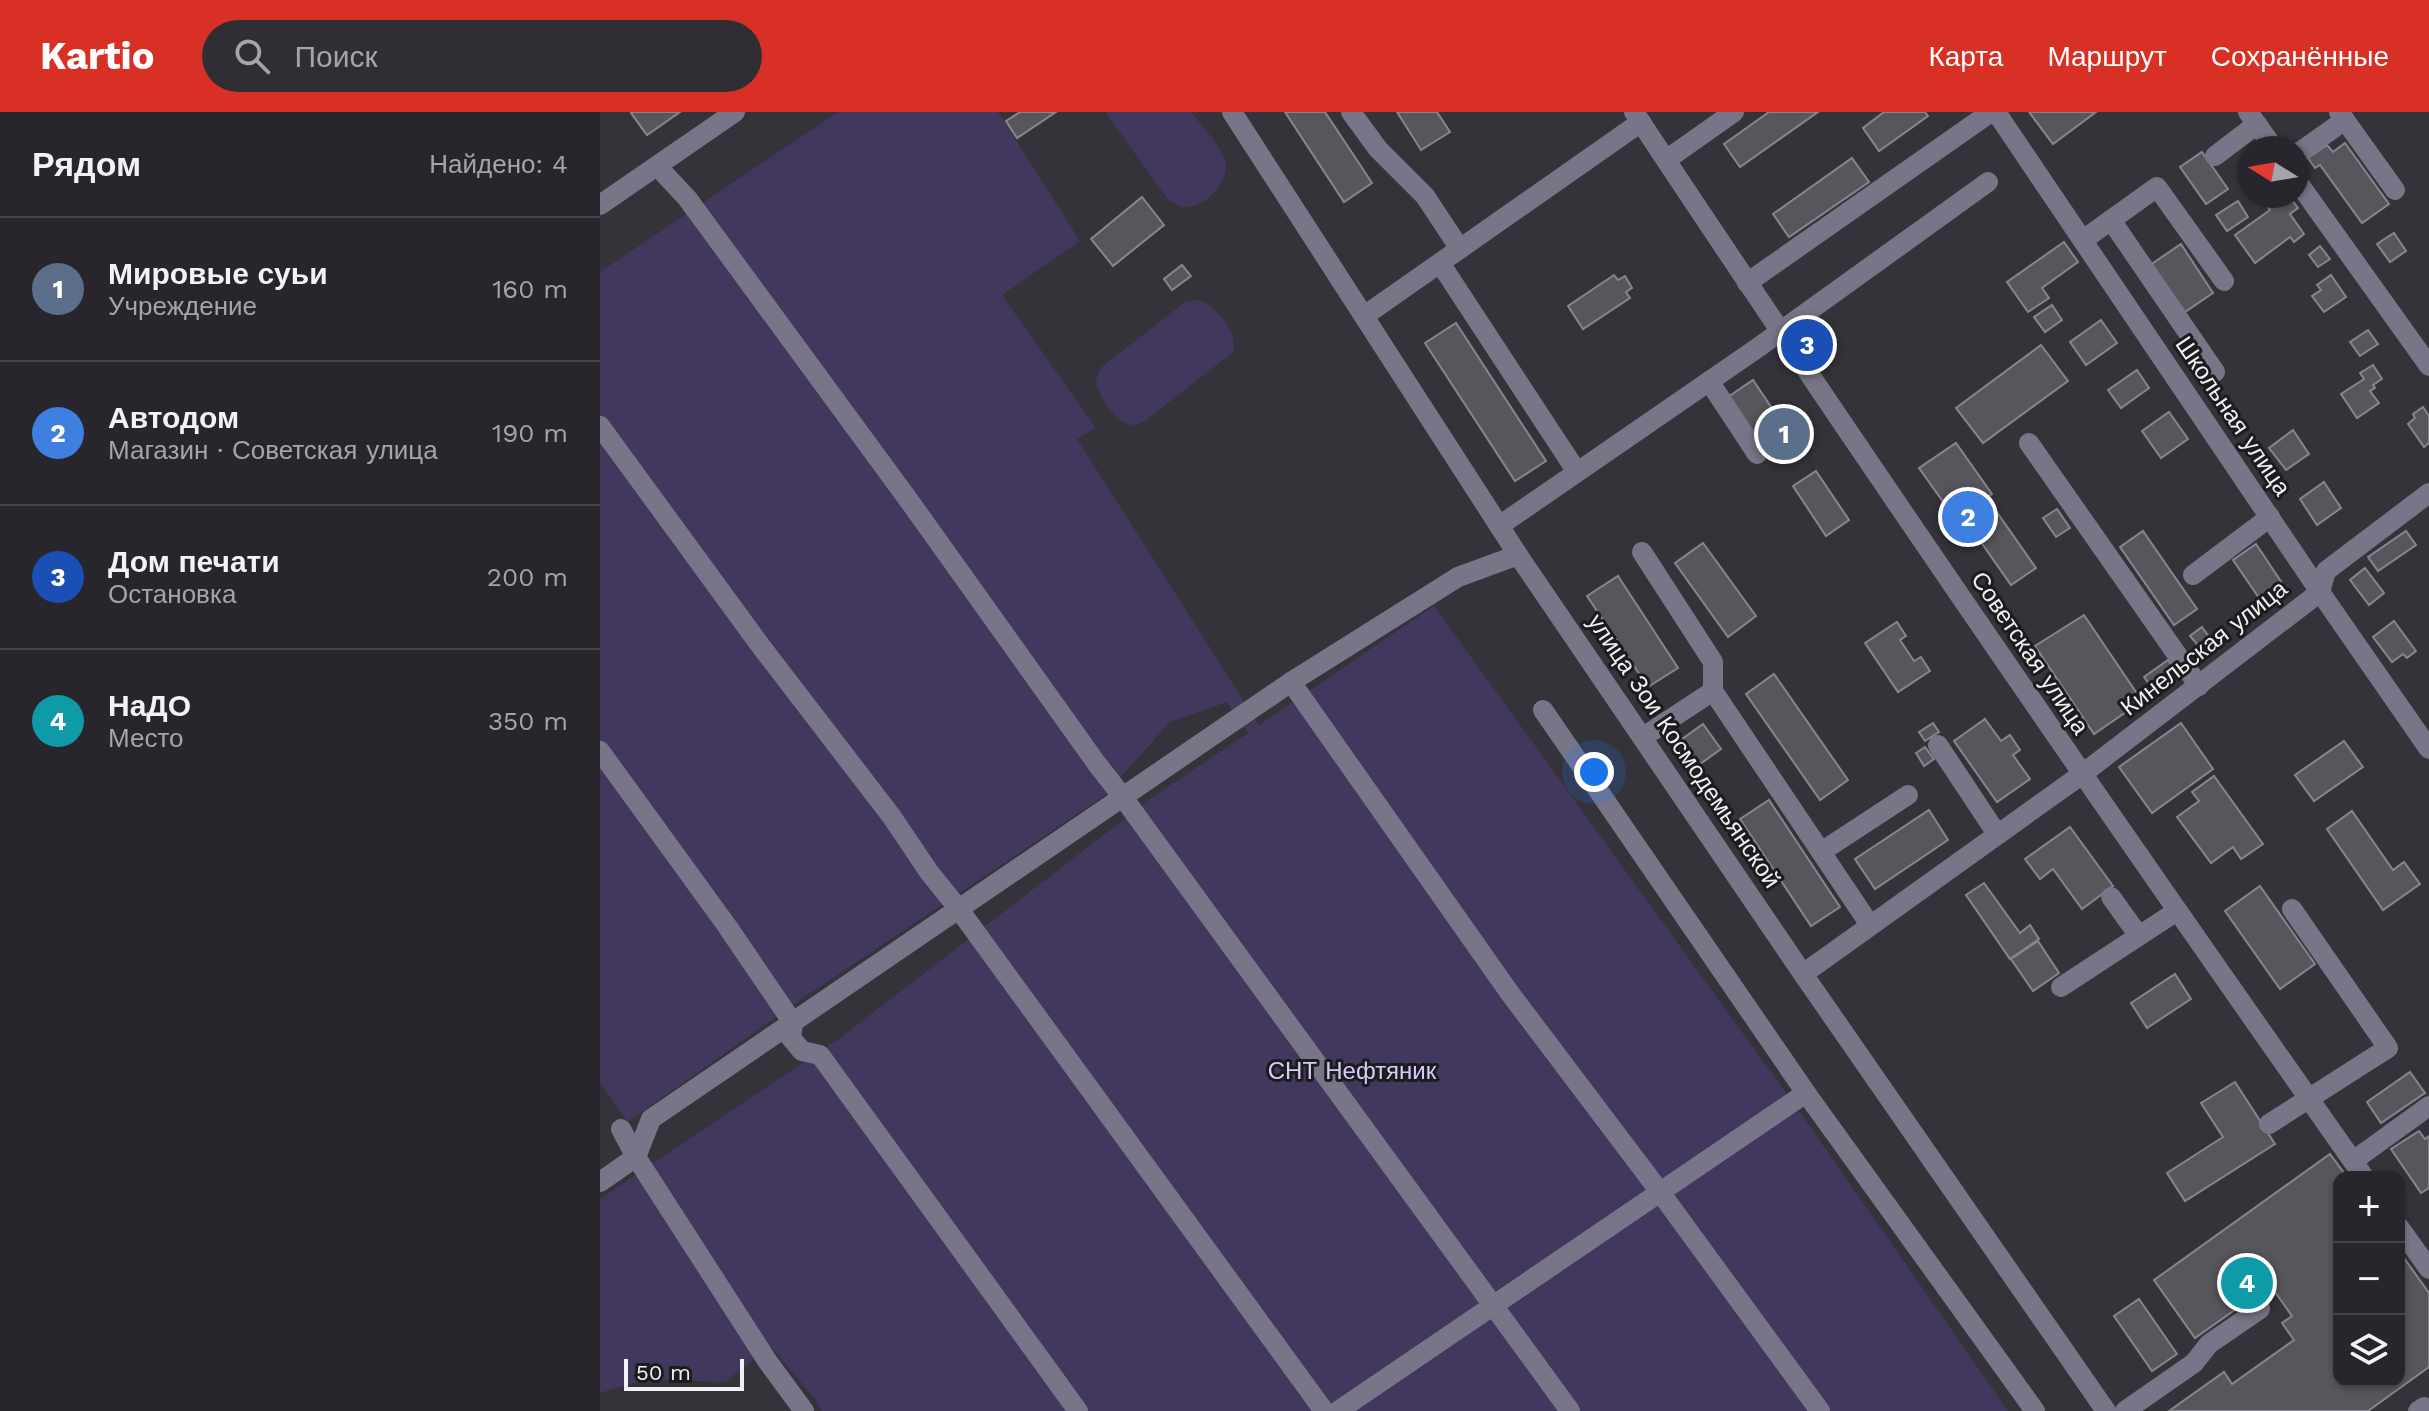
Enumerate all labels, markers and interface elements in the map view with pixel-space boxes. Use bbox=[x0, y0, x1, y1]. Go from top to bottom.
search box bbox=[202, 20, 762, 92]
text: Kartio bbox=[40, 34, 154, 78]
icon: search bbox=[230, 34, 274, 78]
text: Поиск bbox=[294, 39, 378, 74]
text: Карта bbox=[1928, 40, 2003, 73]
text: Маршрут bbox=[2047, 40, 2167, 73]
text: Сохранённые bbox=[2211, 40, 2389, 73]
north arrow bbox=[2237, 136, 2309, 208]
text: Рядом bbox=[32, 144, 141, 184]
text: Найдено: 4 bbox=[429, 149, 568, 179]
text: Мировые суьи bbox=[108, 256, 328, 291]
text: 1 bbox=[52, 274, 64, 304]
text: 160 m bbox=[492, 274, 568, 304]
text: Учреждение bbox=[108, 291, 257, 321]
pin: 3 bbox=[1781, 315, 1833, 375]
street label: Школьная улица bbox=[2169, 331, 2297, 501]
text: Автодом bbox=[108, 400, 239, 435]
pin: 1 bbox=[1758, 404, 1810, 464]
text: 2 bbox=[50, 418, 66, 448]
text: 190 m bbox=[492, 418, 568, 448]
text: Магазин · Советская улица bbox=[108, 435, 438, 465]
pin: 2 bbox=[1942, 487, 1994, 547]
text: Дом печати bbox=[108, 544, 280, 579]
text: 3 bbox=[50, 562, 66, 592]
text: 200 m bbox=[487, 562, 568, 592]
street label: Советская улица bbox=[1965, 566, 2095, 740]
street label: Кинельская улица bbox=[2115, 574, 2293, 722]
text: Остановка bbox=[108, 579, 236, 609]
street label: улица Зои Космодемьянской bbox=[1582, 609, 1786, 893]
text: НаДО bbox=[108, 688, 191, 723]
text: 4 bbox=[50, 706, 66, 736]
text: 350 m bbox=[488, 706, 568, 736]
text: Место bbox=[108, 723, 184, 753]
your location bbox=[1574, 752, 1614, 792]
park label: СНТ Нефтяник bbox=[1268, 1057, 1437, 1085]
map controls bbox=[2333, 1171, 2405, 1387]
button: + bbox=[2333, 1171, 2405, 1243]
button: − bbox=[2333, 1243, 2405, 1315]
pin: 4 bbox=[2221, 1253, 2273, 1313]
button: layers bbox=[2333, 1315, 2405, 1387]
scale bar bbox=[624, 1355, 744, 1391]
text: 50 m bbox=[636, 1360, 691, 1385]

